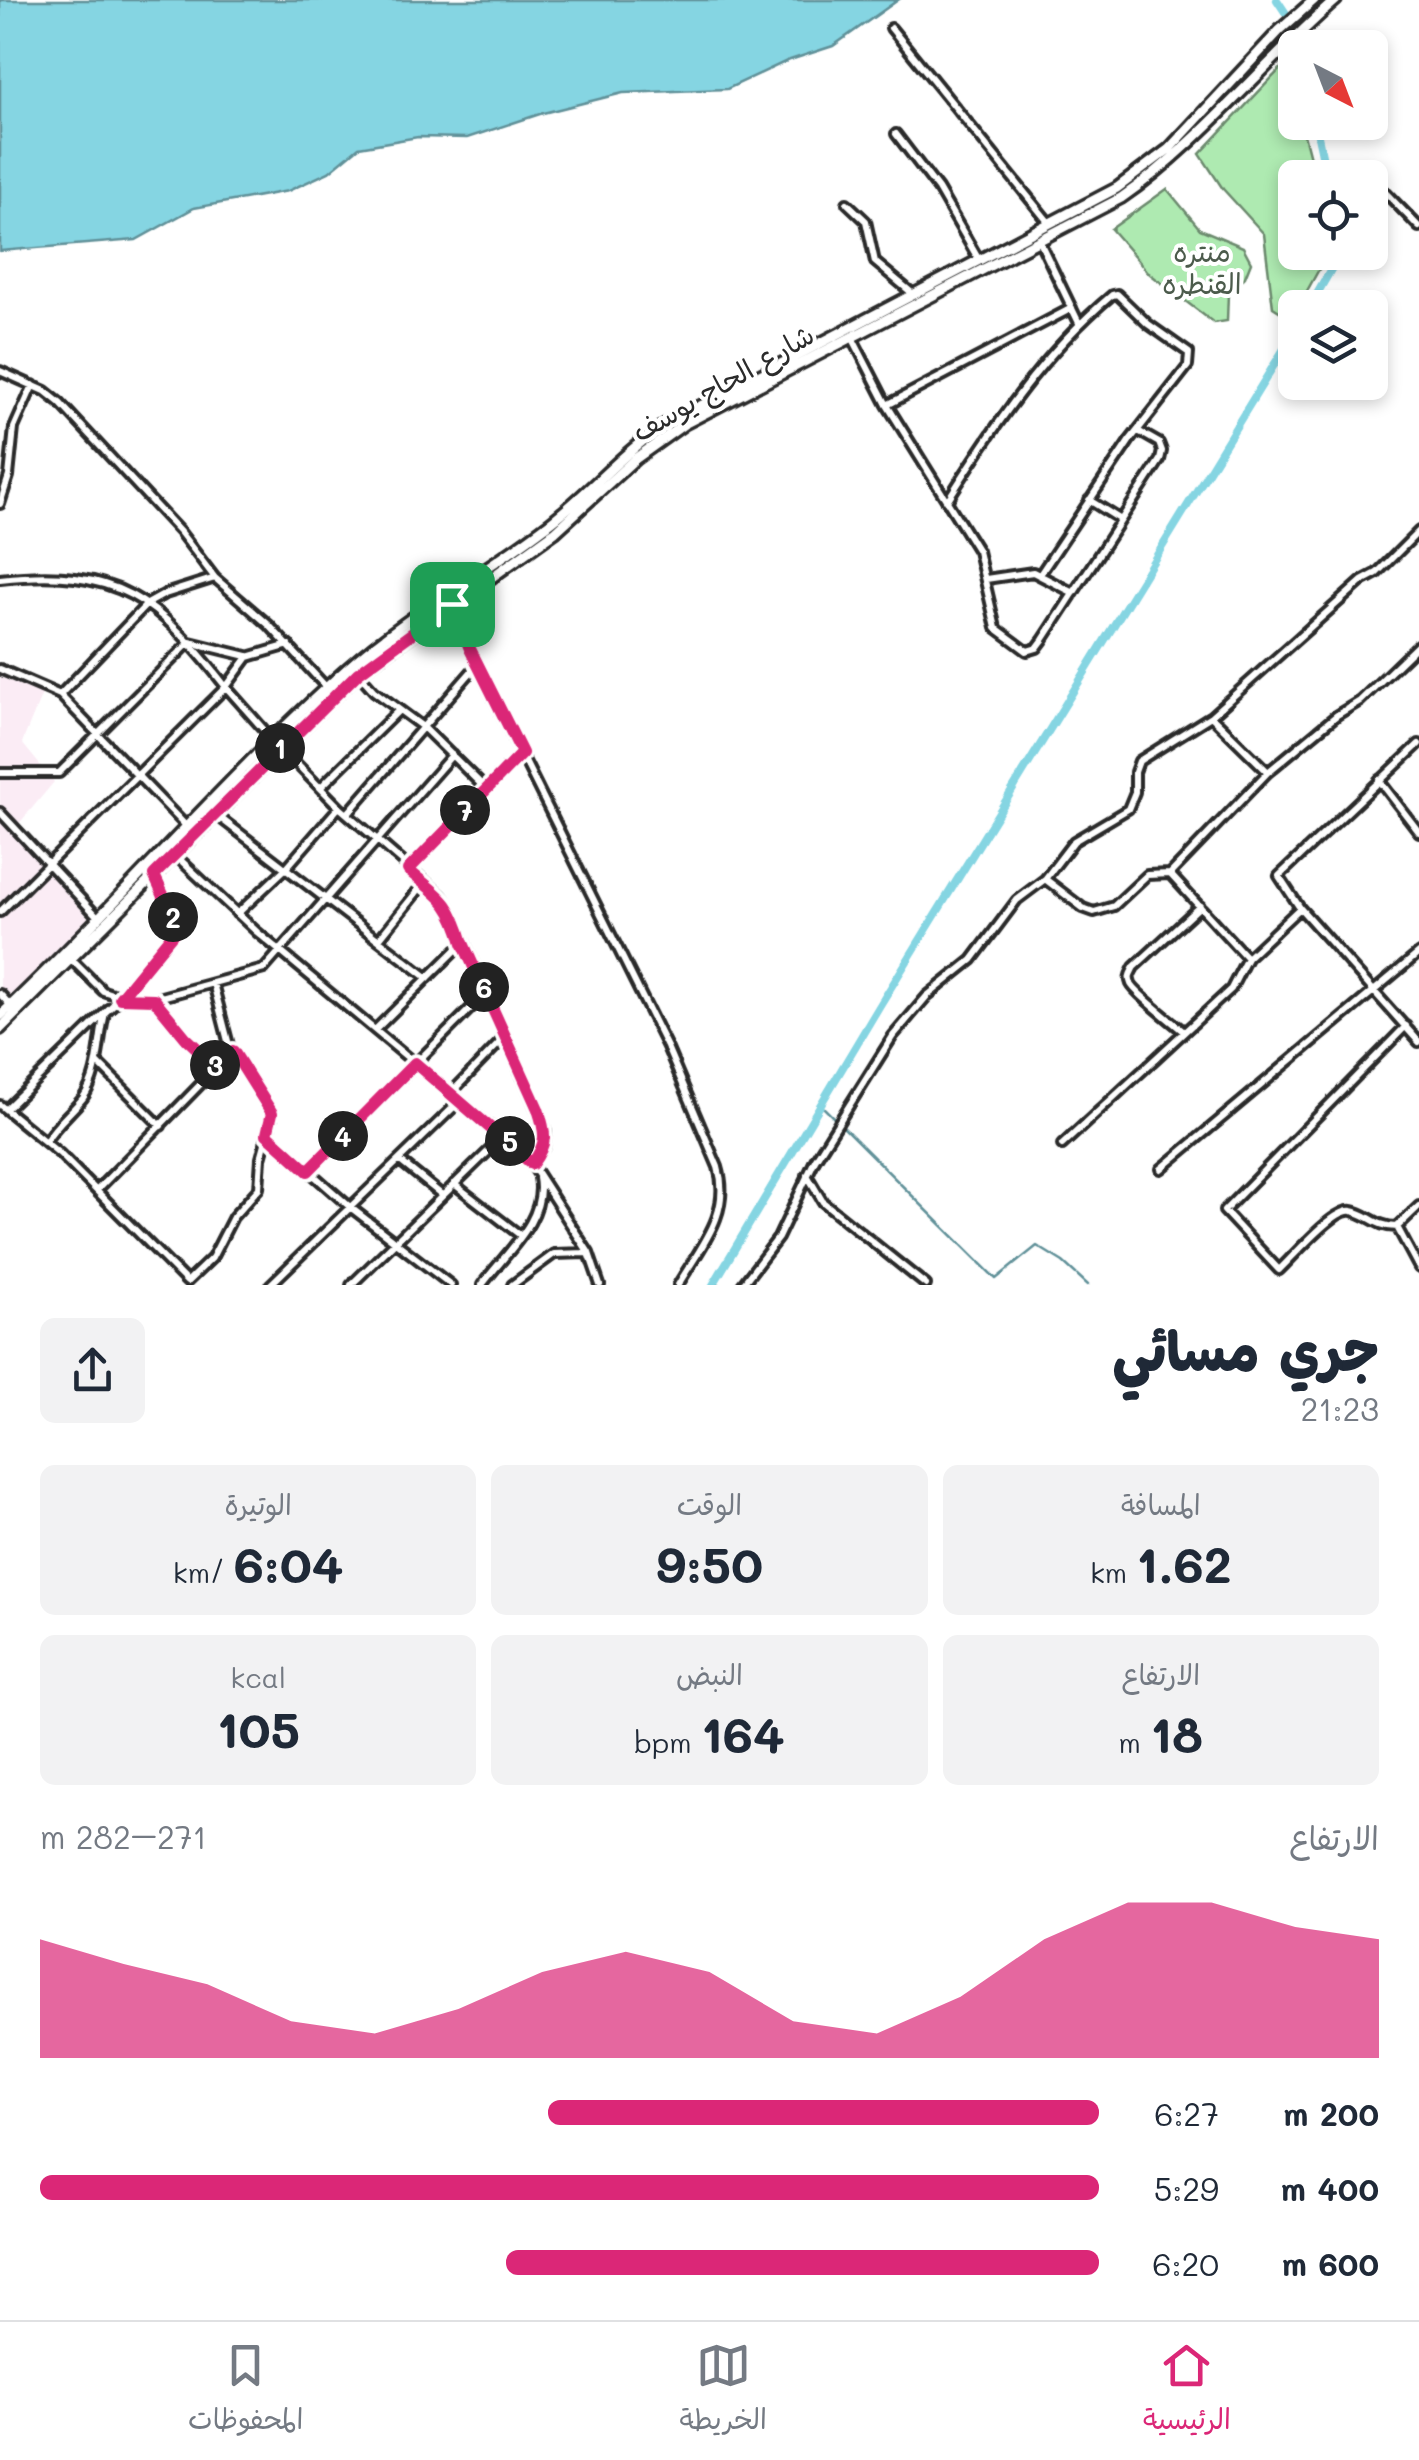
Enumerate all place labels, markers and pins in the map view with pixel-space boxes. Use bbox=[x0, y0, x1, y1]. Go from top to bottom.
pin bbox=[410, 562, 495, 647]
pin: 1 bbox=[255, 723, 305, 773]
pin: 7 bbox=[440, 785, 490, 835]
pin: 2 bbox=[148, 892, 198, 942]
pin: 6 bbox=[459, 962, 509, 1012]
pin: 3 bbox=[190, 1040, 240, 1090]
pin: 4 bbox=[318, 1111, 368, 1161]
pin: 5 bbox=[485, 1116, 535, 1166]

